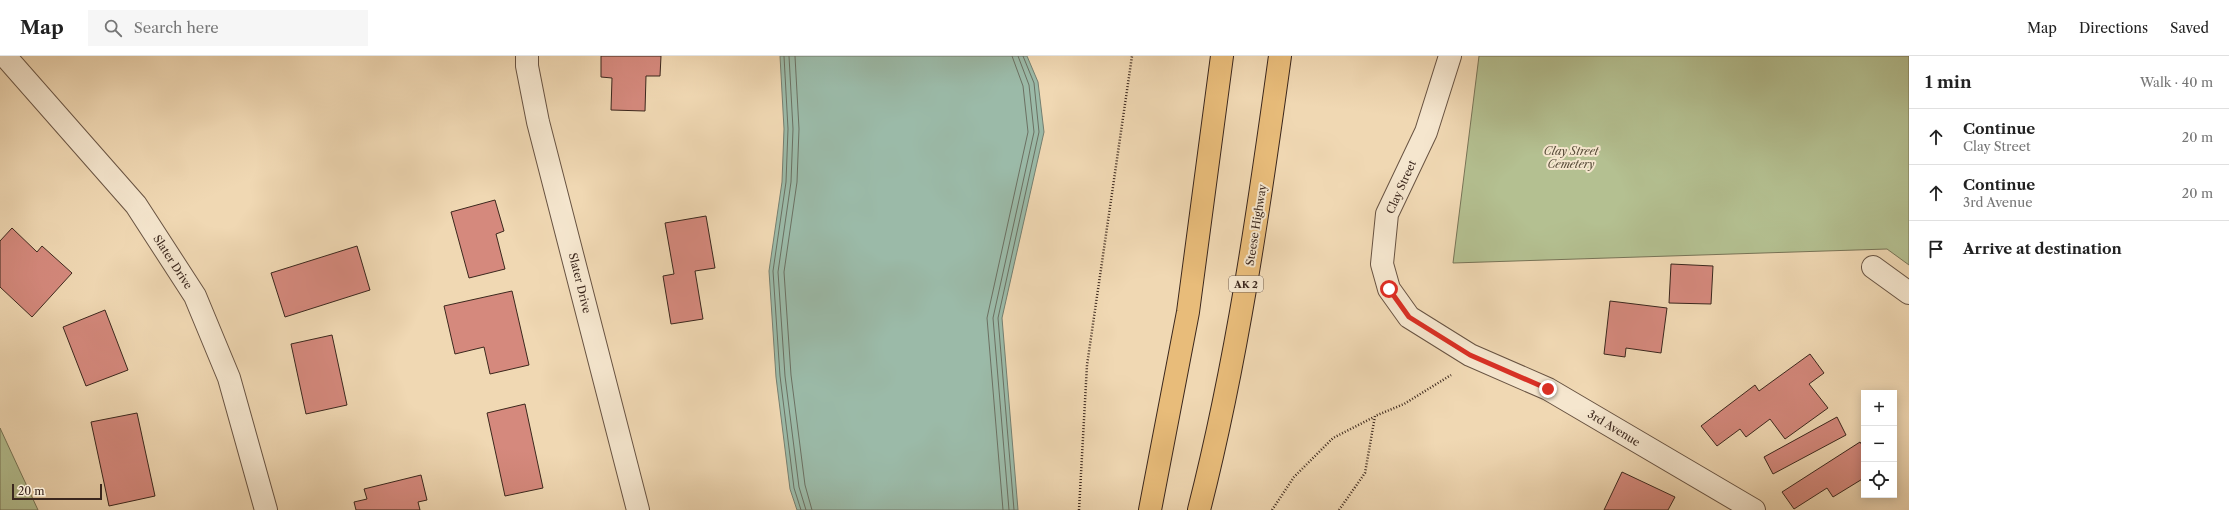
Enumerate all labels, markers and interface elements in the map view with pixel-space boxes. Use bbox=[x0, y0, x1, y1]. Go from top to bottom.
search box bbox=[88, 10, 368, 46]
text: Map bbox=[20, 16, 64, 39]
icon: search bbox=[102, 17, 124, 39]
text: Search here bbox=[134, 18, 219, 37]
text: Map bbox=[2027, 19, 2057, 37]
text: Directions bbox=[2079, 19, 2148, 37]
text: Saved bbox=[2170, 19, 2209, 37]
text: 1 min bbox=[1925, 72, 1972, 92]
text: Walk · 40 m bbox=[2140, 74, 2213, 90]
text: Continue bbox=[1963, 119, 2035, 138]
icon: ahead bbox=[1925, 126, 1947, 148]
text: 20 m bbox=[2182, 129, 2213, 145]
text: Clay Street bbox=[1963, 138, 2031, 154]
park label: Clay Street Cemetery bbox=[1544, 144, 1599, 171]
street label: Clay Street bbox=[1383, 158, 1419, 216]
text: Continue bbox=[1963, 175, 2035, 194]
street label: Steese Highway bbox=[1243, 182, 1269, 267]
icon: ahead bbox=[1925, 182, 1947, 204]
text: 20 m bbox=[2182, 185, 2213, 201]
text: 3rd Avenue bbox=[1963, 194, 2033, 210]
street label: Slater Drive bbox=[150, 232, 196, 292]
icon: arrive bbox=[1925, 238, 1947, 260]
text: Arrive at destination bbox=[1963, 239, 2122, 258]
street label: Slater Drive bbox=[566, 251, 594, 315]
road number: AK 2 bbox=[1229, 276, 1263, 292]
route start bbox=[1380, 280, 1398, 298]
route end bbox=[1539, 380, 1557, 398]
map controls bbox=[1861, 390, 1897, 498]
button: + bbox=[1861, 390, 1897, 426]
street label: 3rd Avenue bbox=[1585, 407, 1643, 449]
button: − bbox=[1861, 426, 1897, 462]
button: locate bbox=[1861, 462, 1897, 498]
scale bar bbox=[12, 482, 102, 501]
text: 20 m bbox=[18, 484, 44, 498]

